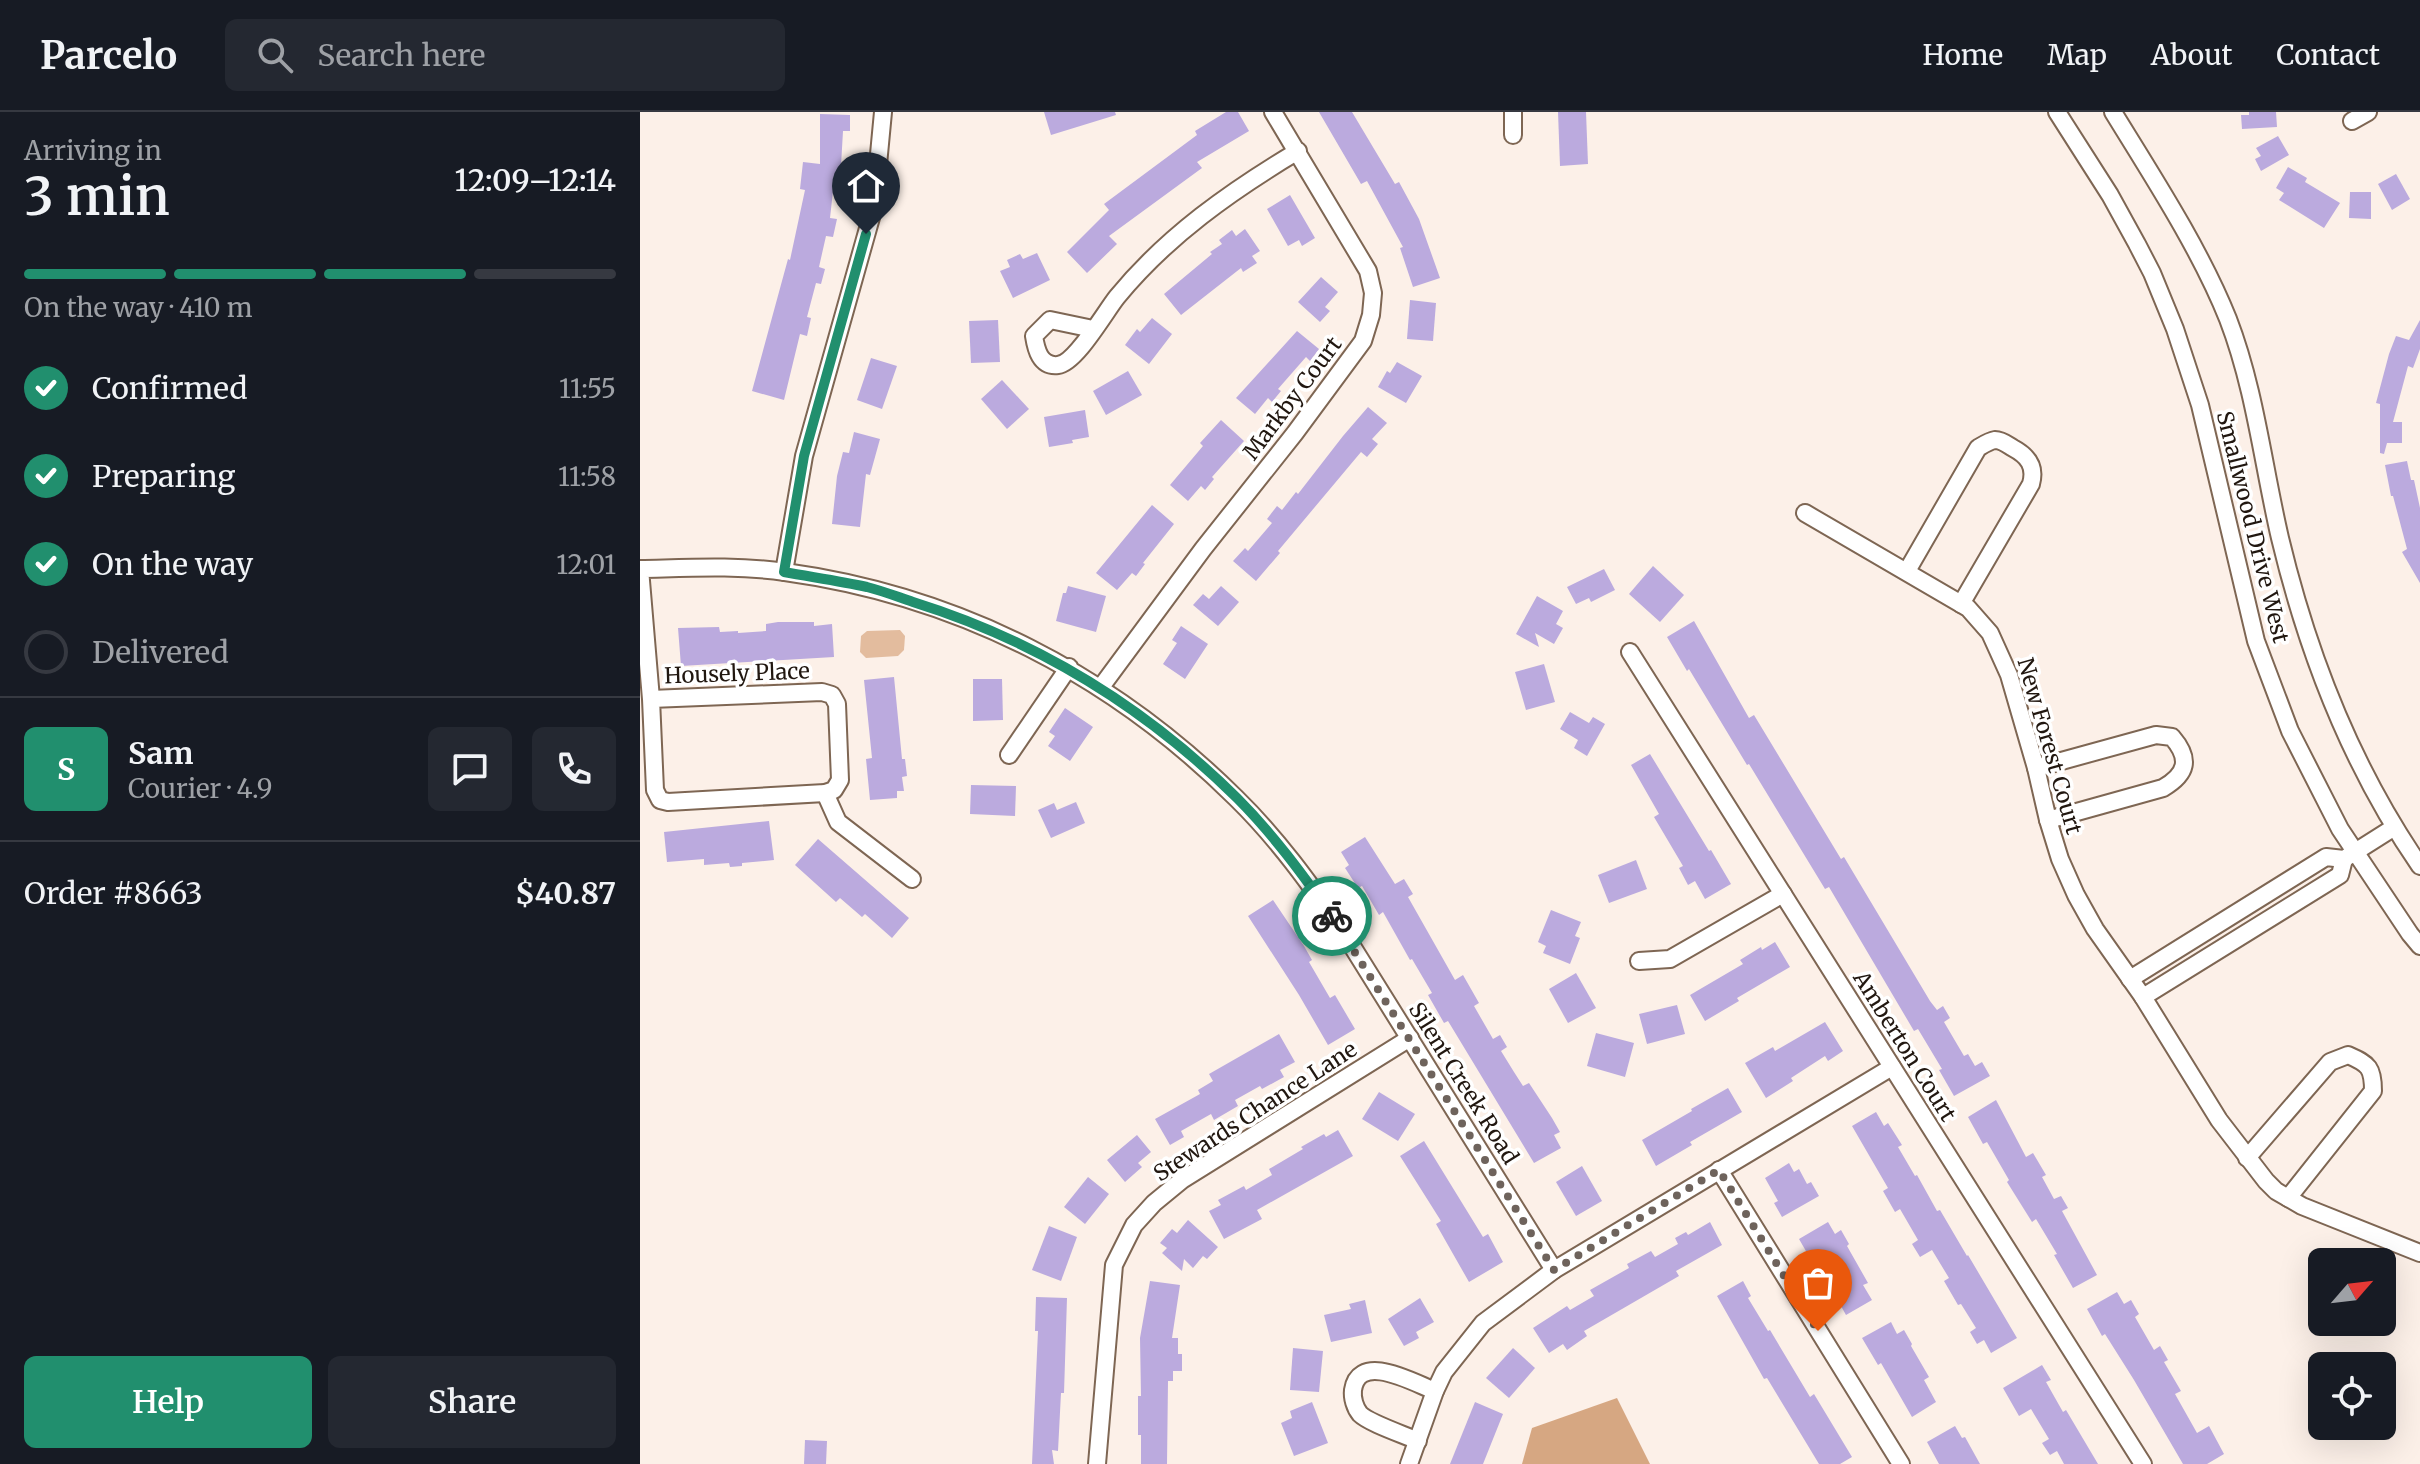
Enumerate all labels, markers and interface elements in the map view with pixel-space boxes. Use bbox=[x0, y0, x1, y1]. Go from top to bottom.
search box bbox=[225, 19, 785, 91]
text: Parcelo bbox=[40, 32, 177, 79]
icon: search bbox=[253, 33, 297, 77]
text: Search here bbox=[317, 36, 485, 74]
text: Home bbox=[1922, 37, 2003, 73]
text: Map bbox=[2047, 37, 2107, 73]
text: About bbox=[2151, 37, 2232, 73]
text: Contact bbox=[2276, 37, 2380, 73]
text: Arriving in bbox=[24, 134, 162, 167]
pin bbox=[832, 152, 900, 234]
text: 12:09–12:14 bbox=[454, 161, 616, 199]
text: 3 min bbox=[24, 164, 170, 229]
icon: home bbox=[844, 164, 888, 208]
text: On the way · 410 m bbox=[24, 291, 253, 324]
street label: Markby Court bbox=[1237, 331, 1348, 465]
icon: check bbox=[24, 366, 68, 410]
text: Confirmed bbox=[92, 369, 247, 407]
text: 11:55 bbox=[559, 372, 616, 405]
street label: Smallwood Drive West bbox=[2211, 408, 2295, 646]
icon: check bbox=[24, 454, 68, 498]
text: Preparing bbox=[92, 457, 235, 495]
text: 11:58 bbox=[558, 460, 616, 493]
icon: check bbox=[24, 542, 68, 586]
text: On the way bbox=[92, 545, 253, 583]
text: 12:01 bbox=[556, 548, 616, 581]
text: Delivered bbox=[92, 633, 229, 671]
street label: New Forest Court bbox=[2011, 654, 2089, 838]
street label: Housely Place bbox=[664, 656, 810, 690]
button: chat bbox=[428, 727, 512, 811]
button: phone bbox=[532, 727, 616, 811]
text: Sam bbox=[128, 734, 193, 772]
text: S bbox=[57, 750, 75, 788]
text: Courier · 4.9 bbox=[128, 772, 272, 805]
text: Order #8663 bbox=[24, 874, 203, 912]
text: $40.87 bbox=[515, 874, 616, 912]
courier bbox=[1292, 876, 1372, 956]
icon: bike bbox=[1310, 894, 1354, 938]
street label: Amberton Court bbox=[1847, 965, 1963, 1127]
street label: Silent Creek Road bbox=[1403, 997, 1525, 1169]
street label: Stewards Chance Lane bbox=[1148, 1035, 1362, 1187]
north arrow bbox=[2308, 1248, 2396, 1336]
map controls bbox=[2308, 1248, 2396, 1440]
pin bbox=[1784, 1249, 1852, 1331]
icon: bag bbox=[1796, 1261, 1840, 1305]
button: locate bbox=[2308, 1352, 2396, 1440]
button: Help bbox=[24, 1356, 312, 1448]
button: Share bbox=[328, 1356, 616, 1448]

